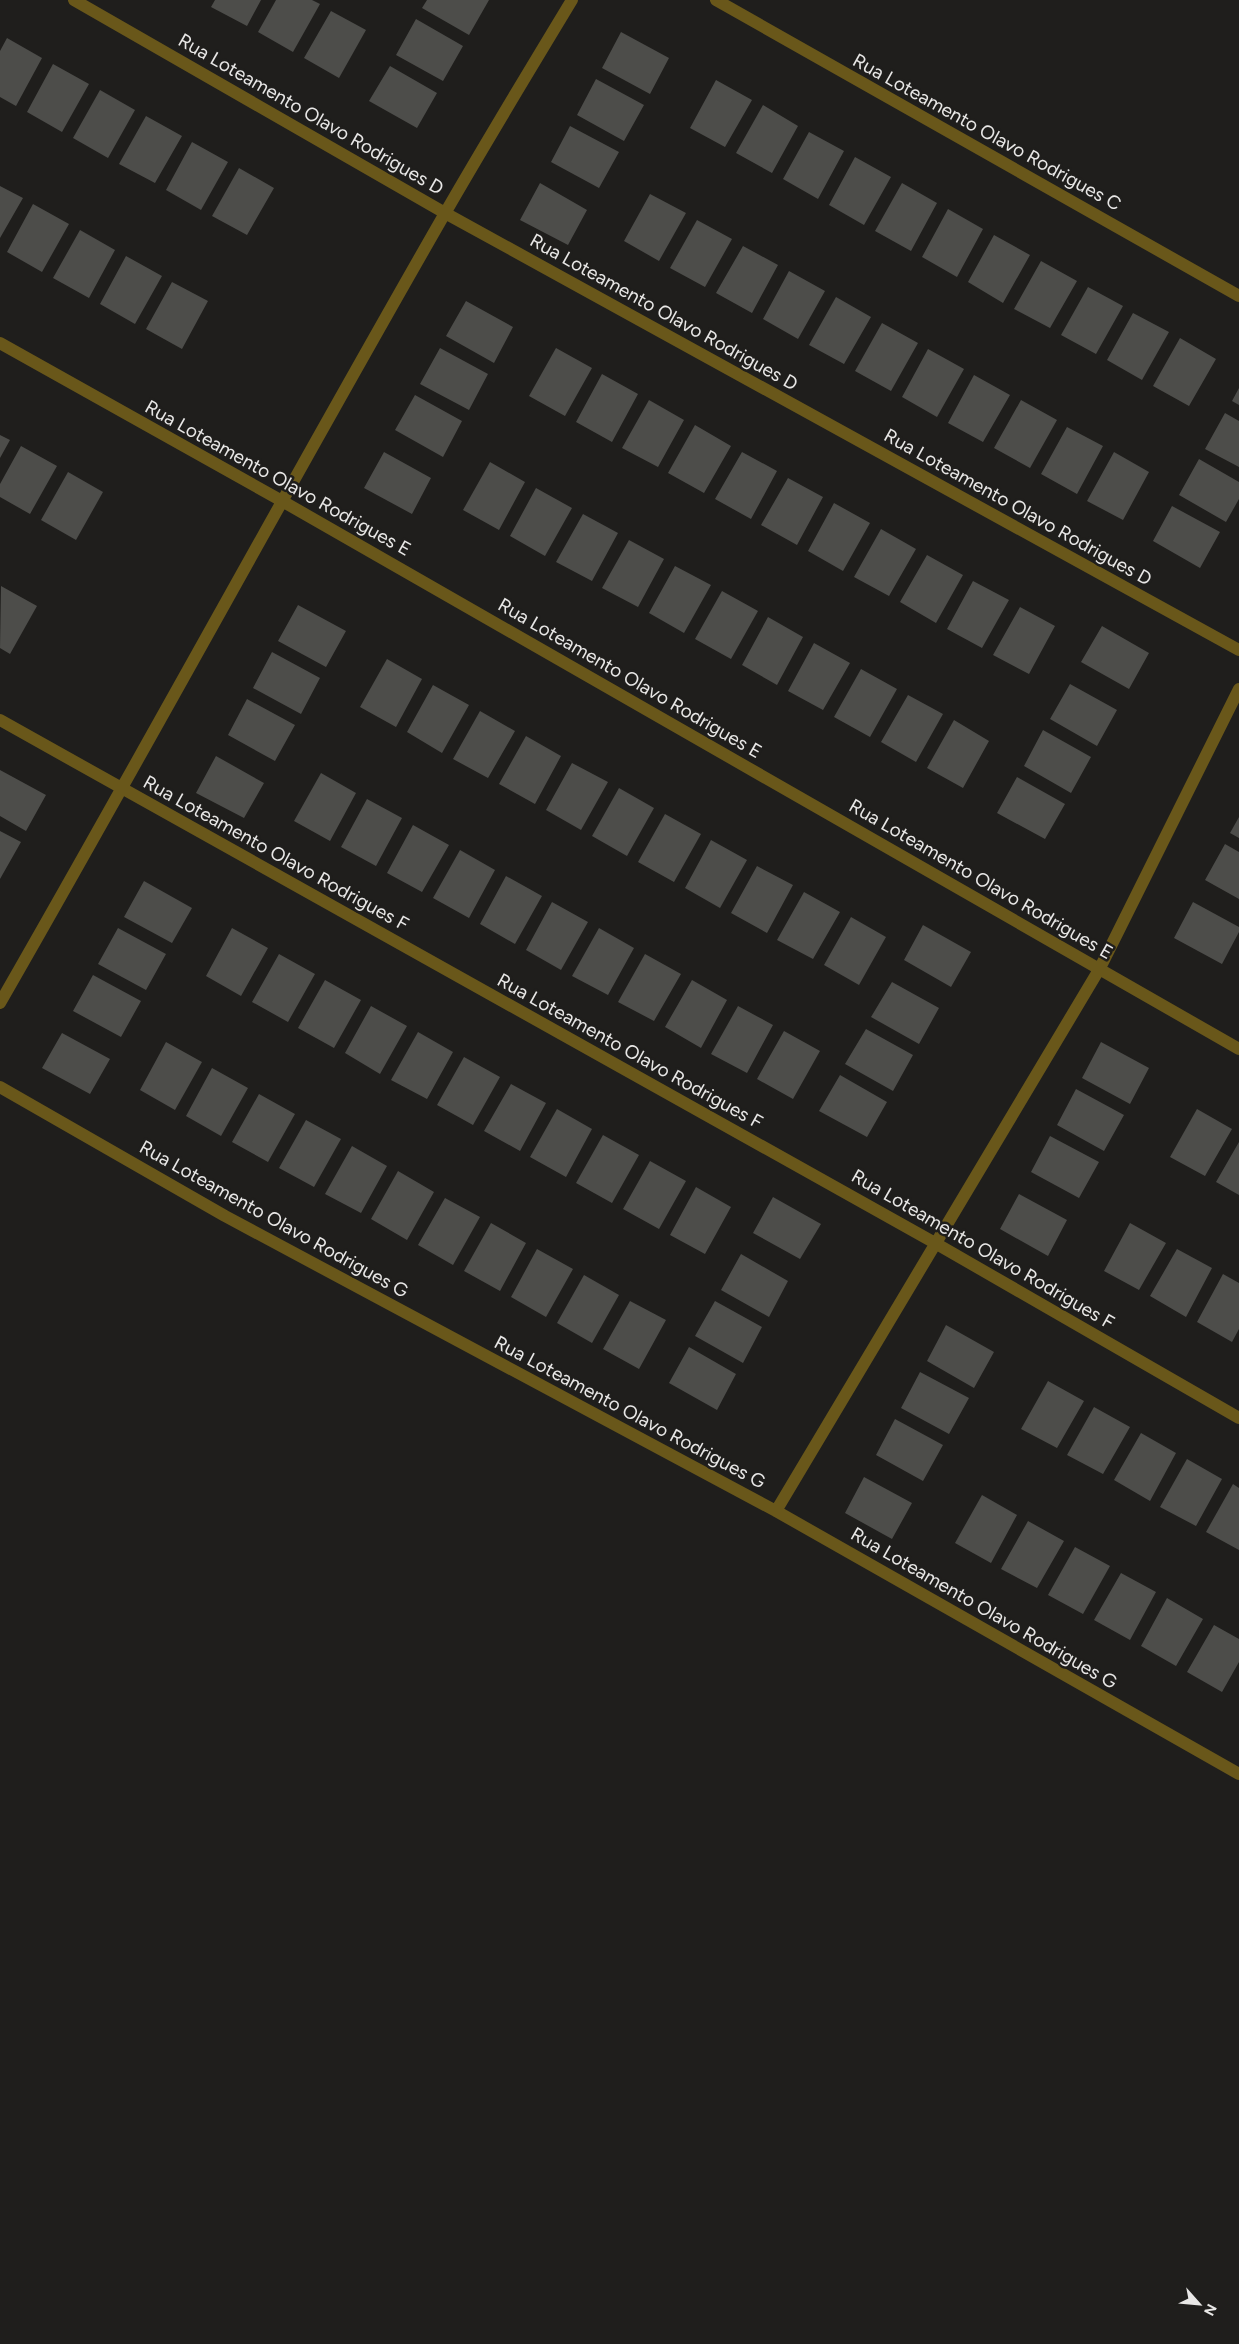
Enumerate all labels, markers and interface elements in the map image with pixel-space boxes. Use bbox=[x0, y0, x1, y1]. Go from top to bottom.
street label: Rua Loteamento Olavo Rodrigues D bbox=[174, 28, 448, 200]
street label: Rua Loteamento Olavo Rodrigues C bbox=[849, 48, 1125, 216]
street label: Rua Loteamento Olavo Rodrigues D bbox=[526, 229, 802, 395]
street label: Rua Loteamento Olavo Rodrigues E bbox=[141, 395, 415, 561]
street label: Rua Loteamento Olavo Rodrigues D bbox=[880, 424, 1156, 590]
street label: Rua Loteamento Olavo Rodrigues E bbox=[494, 593, 766, 763]
street label: Rua Loteamento Olavo Rodrigues F bbox=[139, 770, 413, 936]
street label: Rua Loteamento Olavo Rodrigues E bbox=[845, 794, 1117, 964]
street label: Rua Loteamento Olavo Rodrigues F bbox=[493, 968, 767, 1134]
street label: Rua Loteamento Olavo Rodrigues G bbox=[136, 1135, 412, 1303]
street label: Rua Loteamento Olavo Rodrigues F bbox=[847, 1164, 1119, 1334]
street label: Rua Loteamento Olavo Rodrigues G bbox=[490, 1331, 770, 1493]
street label: Rua Loteamento Olavo Rodrigues G bbox=[847, 1522, 1121, 1694]
north arrow bbox=[1174, 2279, 1224, 2329]
text: N bbox=[1200, 2301, 1220, 2318]

